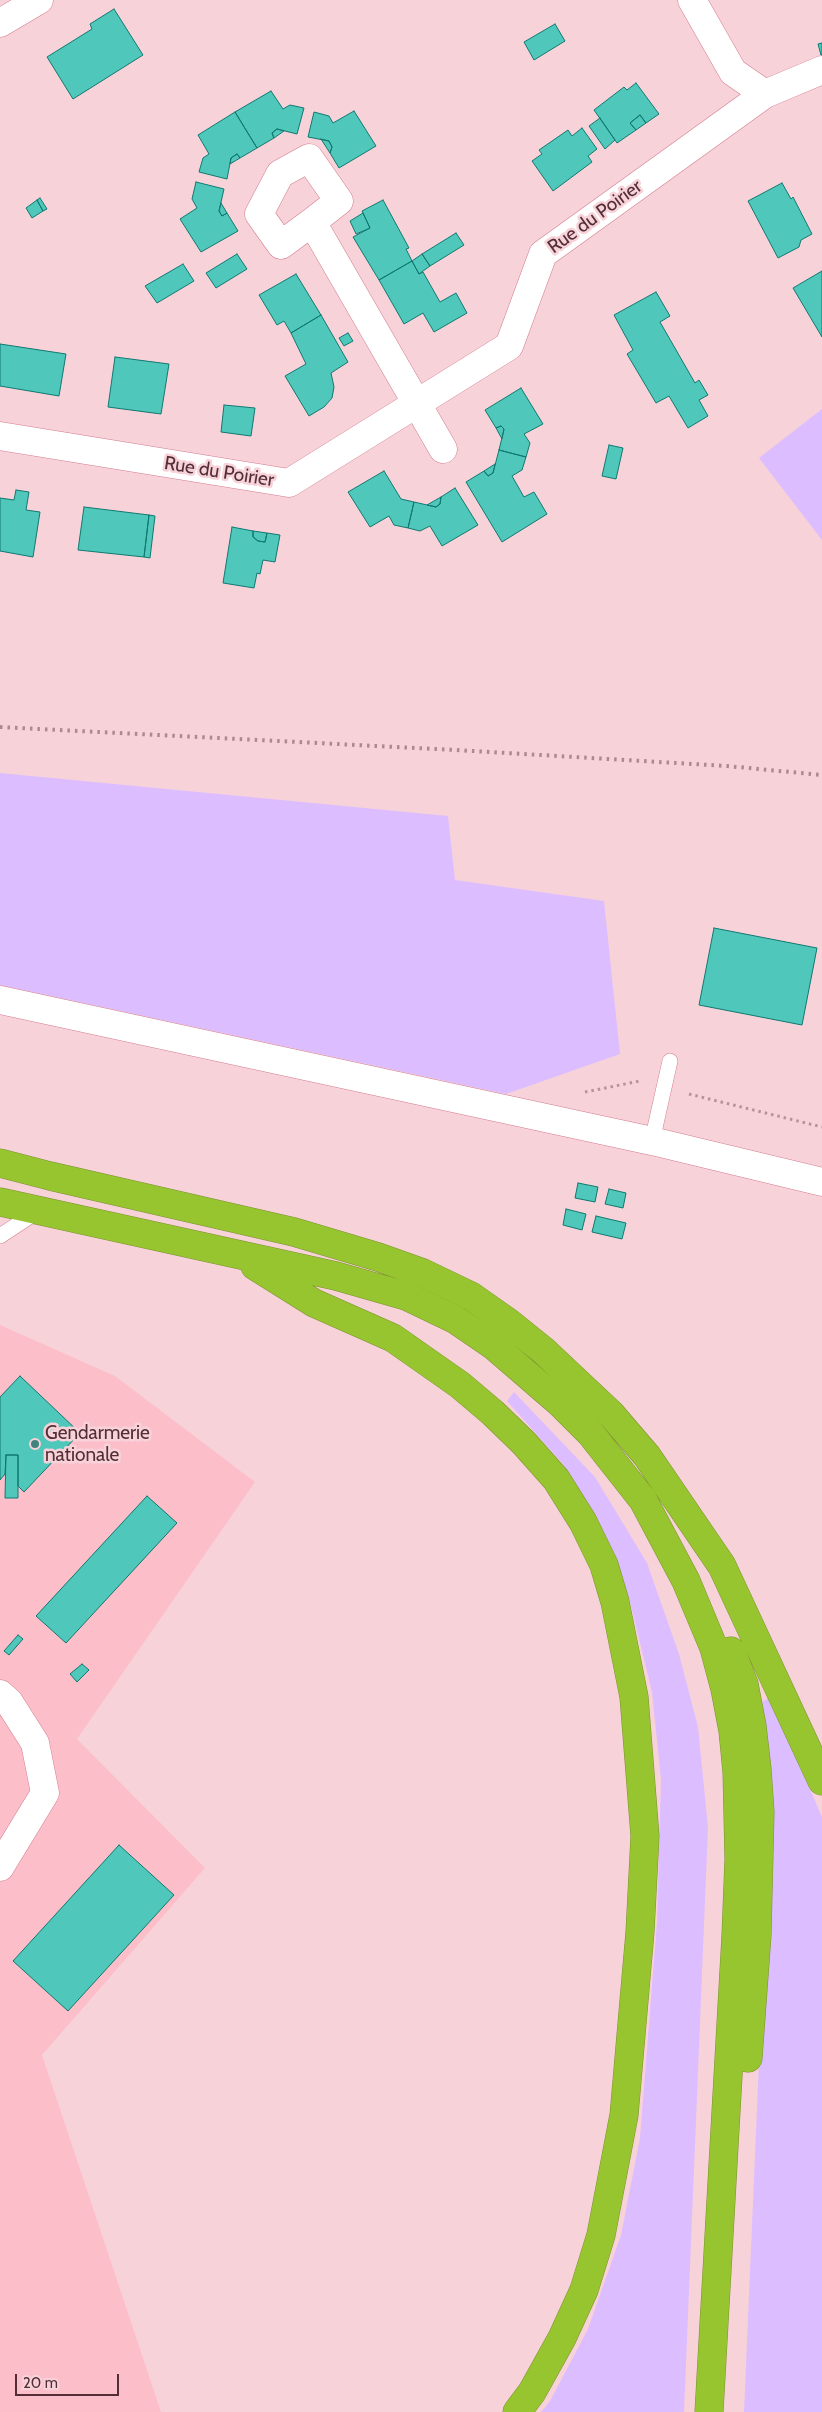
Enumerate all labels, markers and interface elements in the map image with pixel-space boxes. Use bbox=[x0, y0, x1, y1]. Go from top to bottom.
street label: Rue du Poirier bbox=[543, 175, 647, 259]
street label: Rue du Poirier bbox=[162, 452, 276, 492]
place label: Gendarmerie nationale bbox=[45, 1422, 150, 1466]
marker: Gendarmerie nationale bbox=[29, 1438, 41, 1450]
scale bar bbox=[18, 2364, 121, 2396]
text: 20 m bbox=[23, 2374, 58, 2392]

